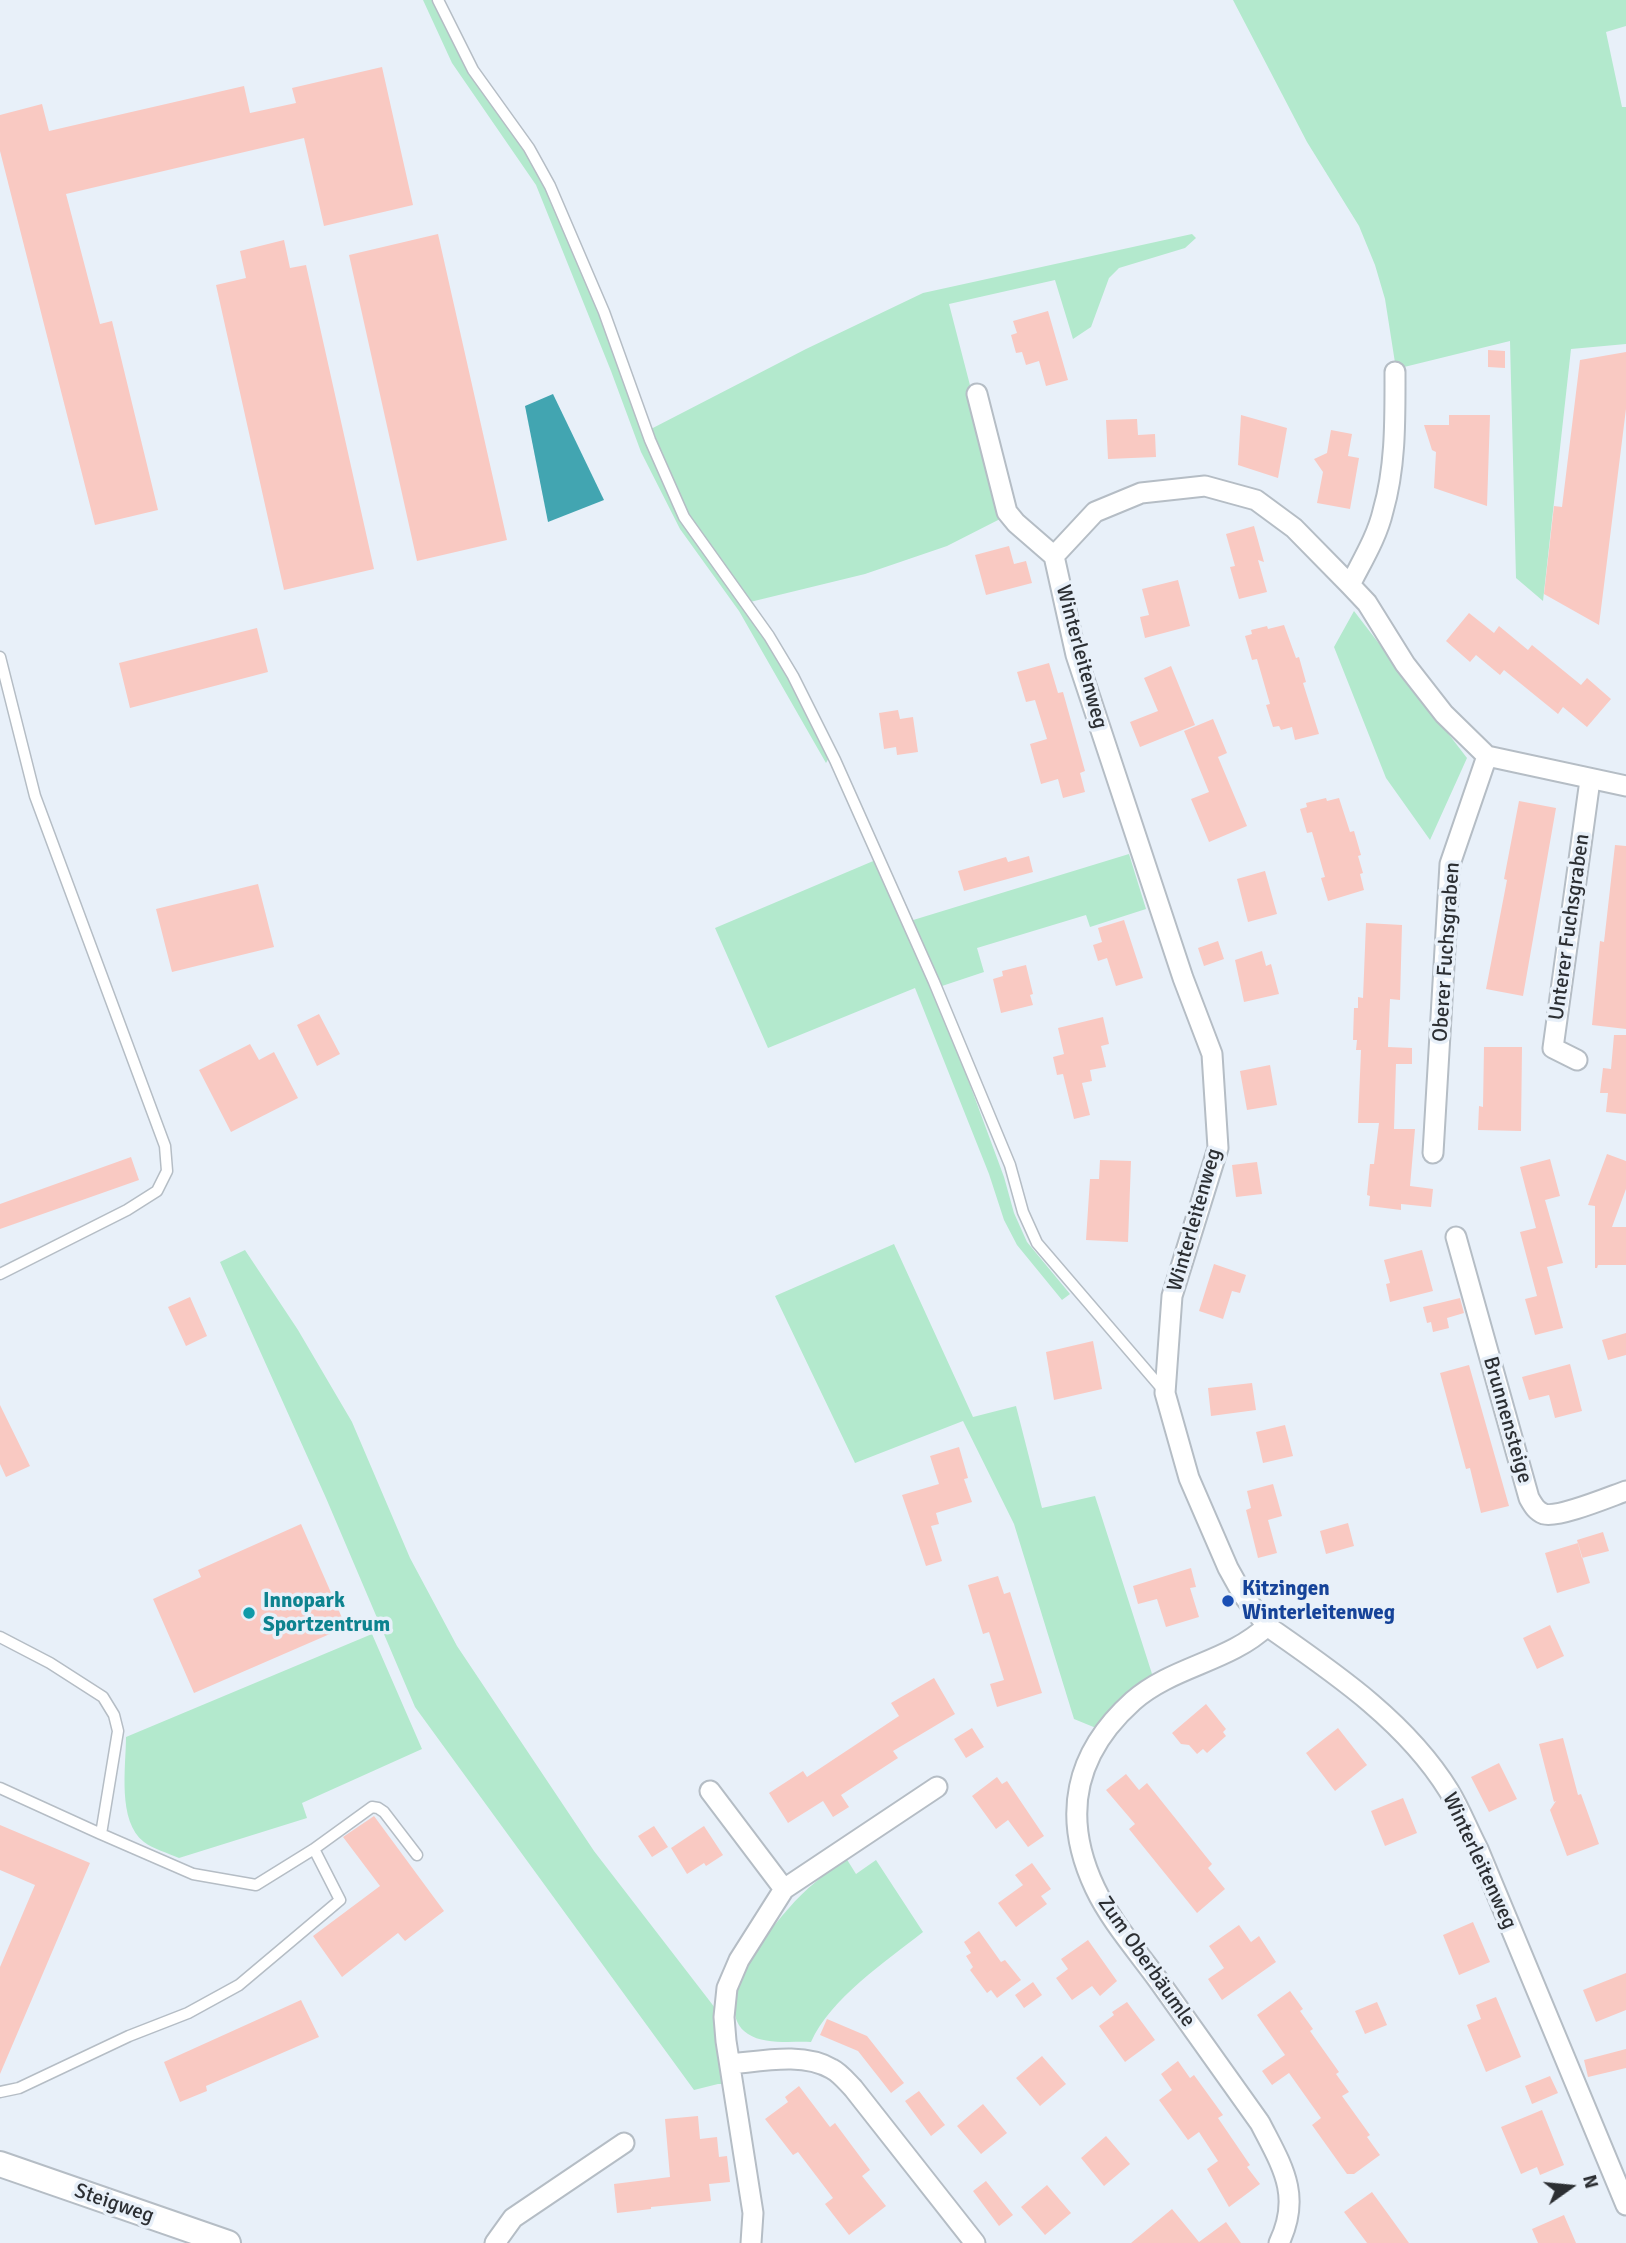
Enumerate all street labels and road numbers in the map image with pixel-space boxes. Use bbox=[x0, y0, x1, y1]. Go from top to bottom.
street label: Winterleitenweg bbox=[1050, 582, 1112, 732]
street label: Unterer Fuchsgraben bbox=[1544, 832, 1596, 1022]
street label: Oberer Fuchsgraben bbox=[1428, 861, 1466, 1043]
street label: Winterleitenweg bbox=[1163, 1146, 1227, 1294]
street label: Brunnensteige bbox=[1477, 1354, 1537, 1486]
street label: Winterleitenweg bbox=[1436, 1789, 1522, 1933]
street label: Zum Oberbäumle bbox=[1092, 1892, 1200, 2032]
street label: Steigweg bbox=[71, 2179, 157, 2229]

